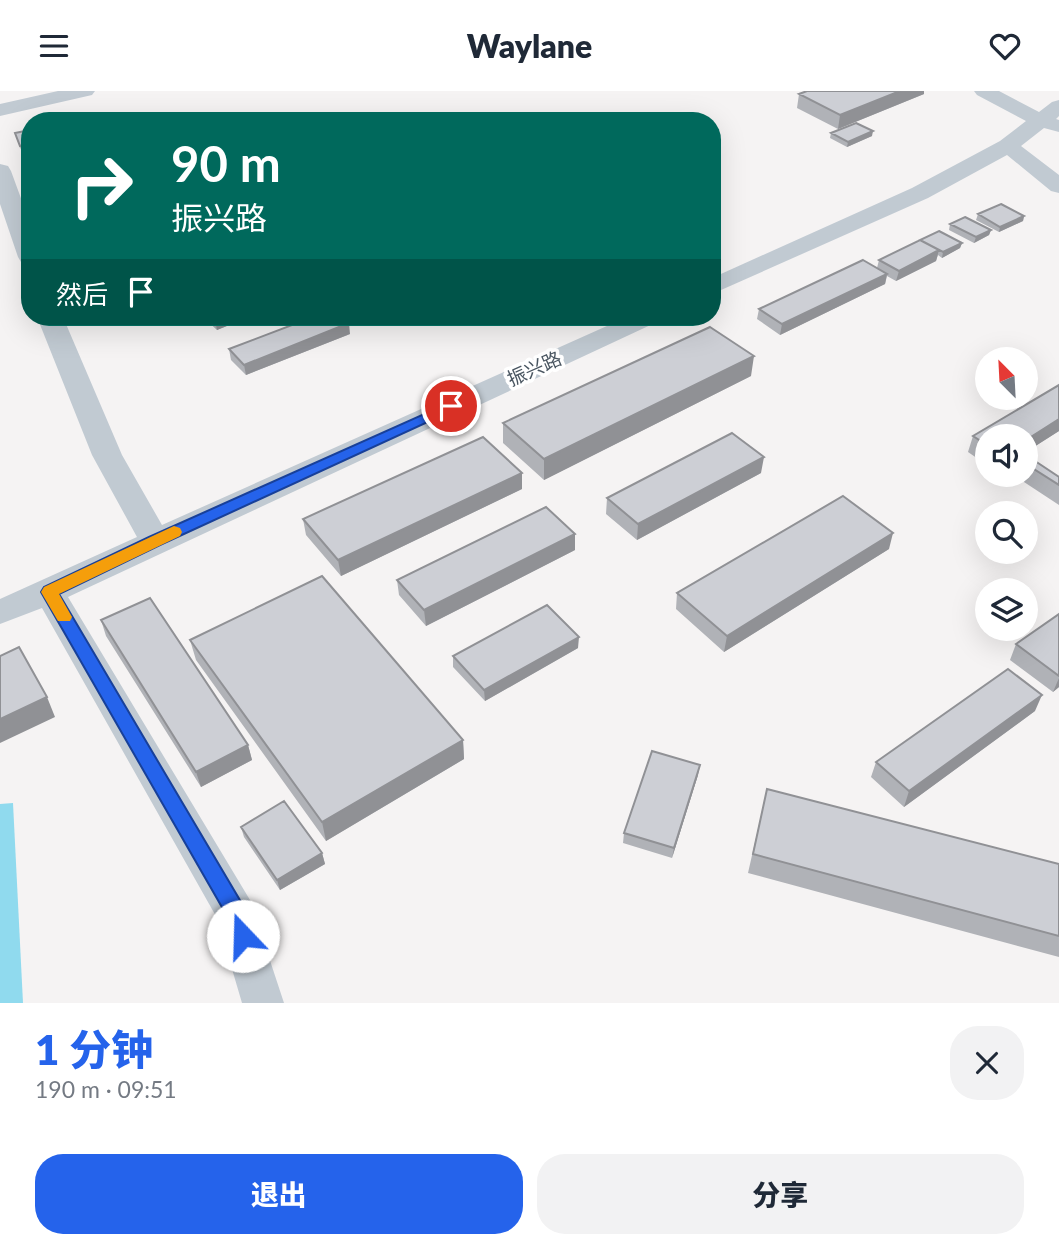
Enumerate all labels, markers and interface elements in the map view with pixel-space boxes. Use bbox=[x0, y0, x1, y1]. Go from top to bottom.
text: Waylane bbox=[467, 26, 592, 65]
icon: menu bbox=[35, 27, 73, 65]
icon: heart bbox=[986, 27, 1024, 65]
text: 90 m bbox=[171, 134, 281, 192]
icon: right bbox=[56, 140, 147, 231]
text: 振兴路 bbox=[171, 198, 267, 237]
icon: arrive bbox=[122, 273, 160, 311]
text: 然后 bbox=[56, 278, 108, 310]
street label: 振兴路 bbox=[503, 346, 565, 390]
north arrow bbox=[975, 347, 1038, 409]
map controls bbox=[975, 347, 1038, 641]
pin bbox=[421, 376, 481, 436]
icon: arrive bbox=[432, 387, 470, 425]
button: sound bbox=[975, 424, 1038, 487]
button: search bbox=[975, 501, 1038, 564]
button: layers bbox=[975, 578, 1038, 641]
position arrow bbox=[206, 899, 280, 973]
text: 1 分钟 bbox=[35, 1024, 153, 1074]
button: close bbox=[950, 1026, 1024, 1100]
text: 190 m · 09:51 bbox=[35, 1075, 177, 1103]
button: 退出 bbox=[35, 1154, 523, 1234]
button: 分享 bbox=[537, 1154, 1024, 1234]

